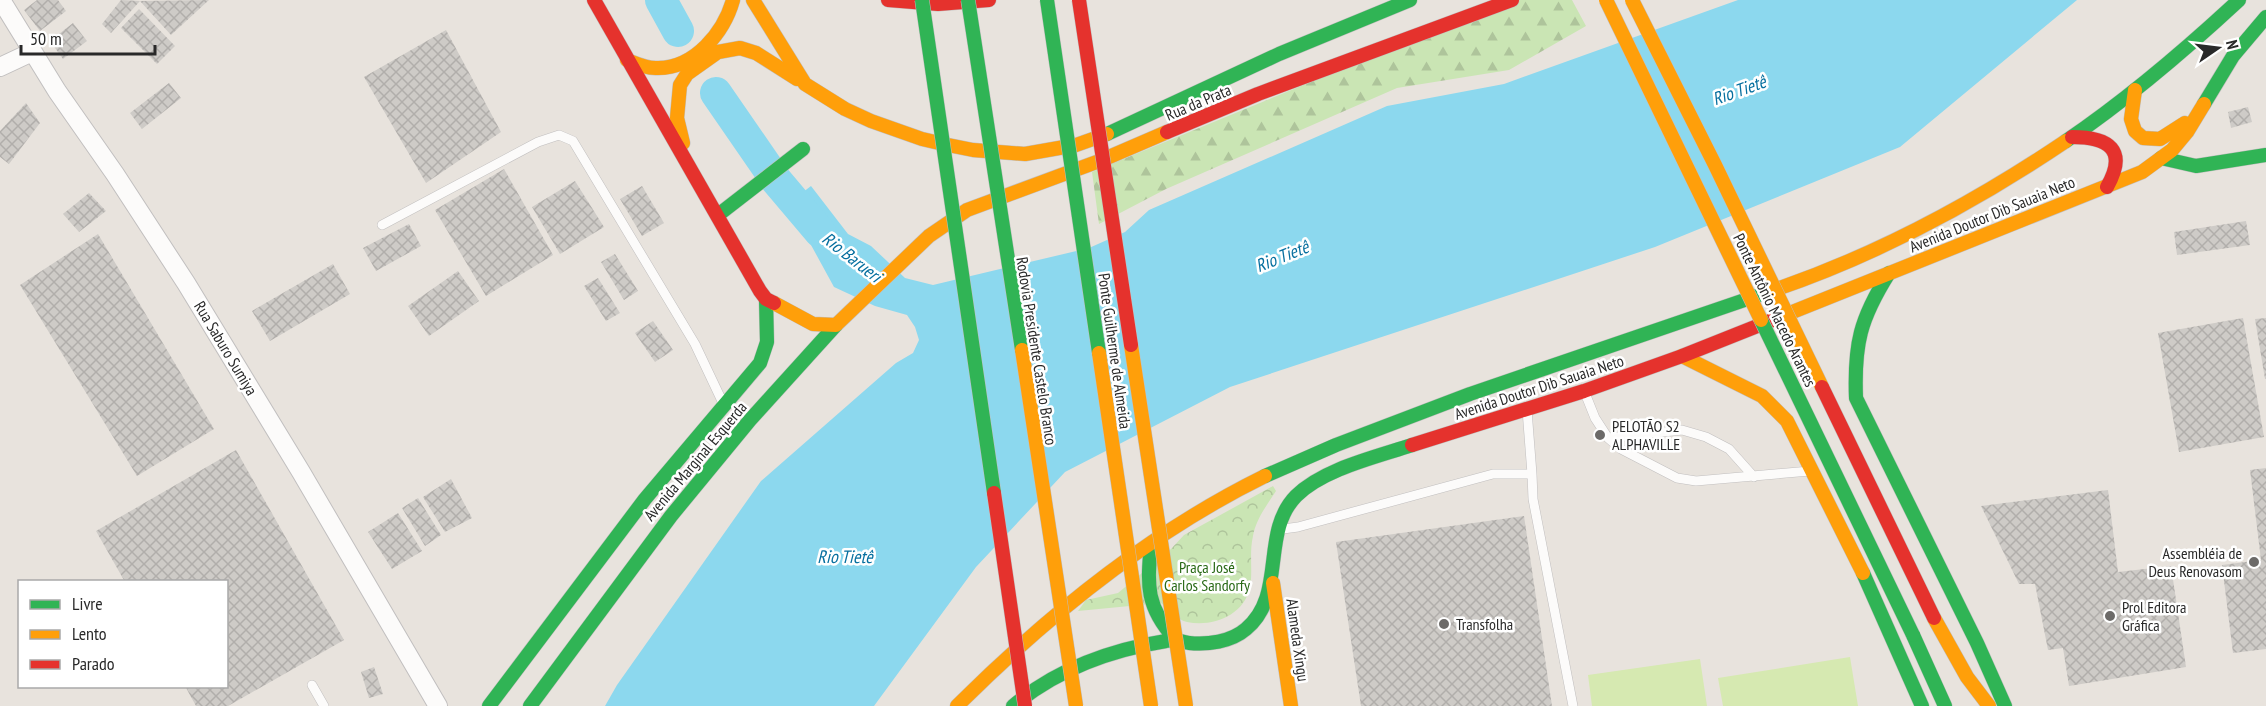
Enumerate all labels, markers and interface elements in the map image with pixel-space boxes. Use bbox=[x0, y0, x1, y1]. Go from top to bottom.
scale bar bbox=[21, 18, 154, 56]
north arrow bbox=[2188, 18, 2248, 78]
text: 50 m bbox=[30, 27, 62, 50]
text: N bbox=[2222, 38, 2243, 51]
water label: Rio Tietê bbox=[1709, 69, 1770, 110]
street label: Rua da Prata bbox=[1162, 79, 1234, 125]
street label: Avenida Doutor Dib Sauaia Neto bbox=[1906, 172, 2078, 256]
water label: Rio Barueri bbox=[818, 227, 888, 289]
street label: Ponte Antônio Macedo Arantes bbox=[1729, 230, 1821, 390]
water label: Rio Tietê bbox=[1252, 234, 1313, 277]
street label: Rodovia Presidente Castelo Branco bbox=[1012, 256, 1062, 447]
street label: Ponte Guilherme de Almeida bbox=[1094, 272, 1136, 430]
street label: Rua Saburo Sumiya bbox=[190, 297, 262, 399]
street label: Avenida Doutor Dib Sauaia Neto bbox=[1452, 350, 1626, 424]
street label: Avenida Marginal Esquerda bbox=[639, 397, 751, 525]
place label: PELOTÃO S2 ALPHAVILLE bbox=[1612, 416, 1680, 454]
marker: PELOTÃO S2 ALPHAVILLE bbox=[1593, 428, 1607, 442]
place label: Assembléia de Deus Renovasom bbox=[2148, 543, 2242, 581]
water label: Rio Tietê bbox=[817, 545, 874, 568]
marker: Assembléia de Deus Renovasom bbox=[2247, 555, 2261, 569]
park label: Praça José Carlos Sandorfy bbox=[1164, 557, 1250, 595]
legend bbox=[18, 580, 228, 688]
text: Livre bbox=[72, 592, 103, 615]
street label: Alameda Xingu bbox=[1282, 597, 1314, 683]
place label: Prol Editora Gráfica bbox=[2122, 597, 2186, 635]
marker: Prol Editora Gráfica bbox=[2103, 609, 2117, 623]
place label: Transfolha bbox=[1456, 614, 1513, 634]
marker: Transfolha bbox=[1437, 617, 1451, 631]
text: Lento bbox=[72, 622, 107, 645]
text: Parado bbox=[72, 652, 115, 675]

